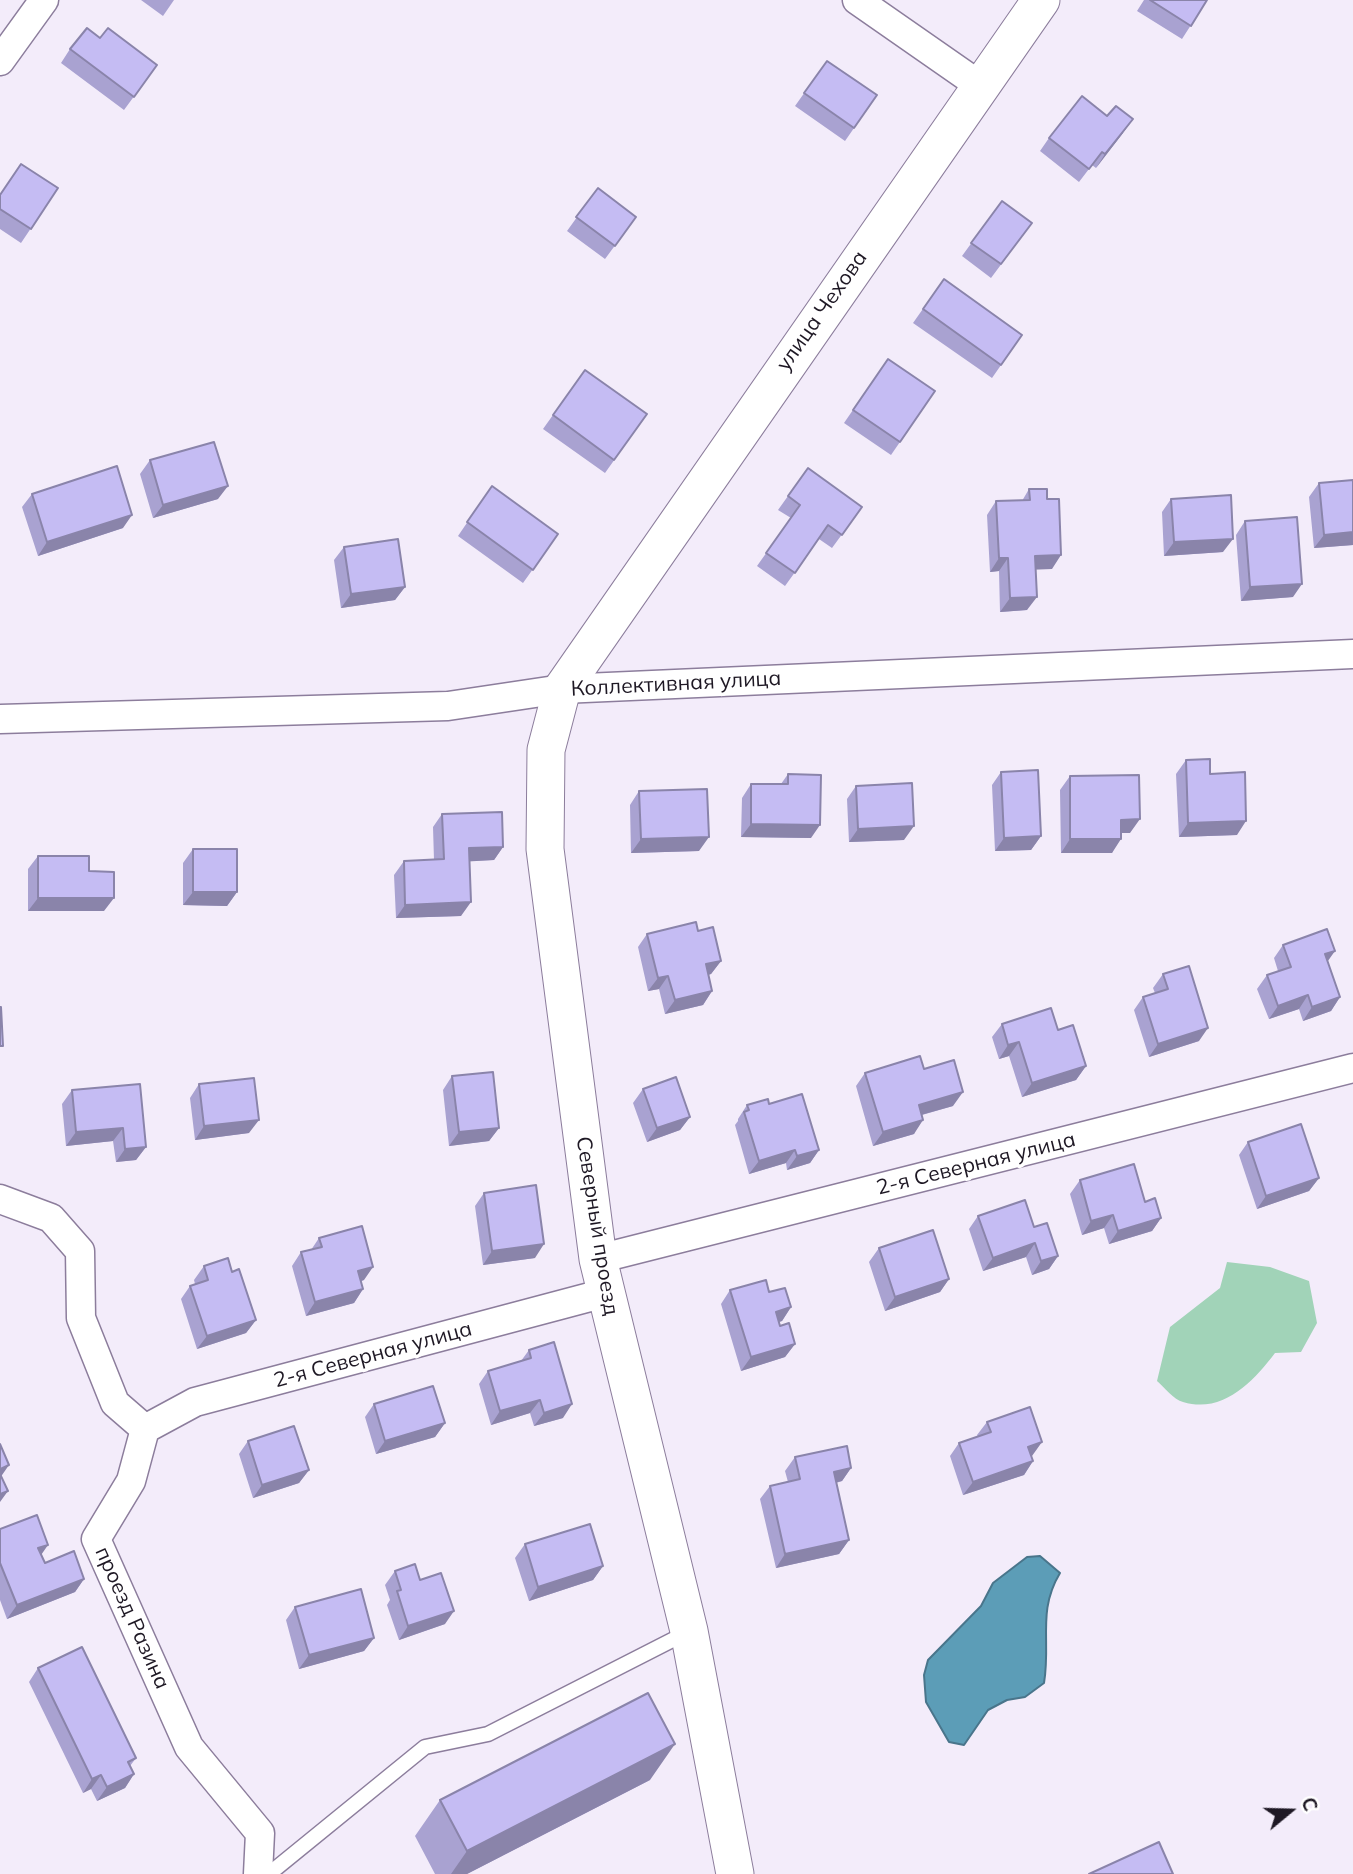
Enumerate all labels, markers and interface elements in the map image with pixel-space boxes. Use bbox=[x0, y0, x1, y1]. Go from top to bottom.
street label: улица Чехова bbox=[771, 246, 873, 376]
street label: Коллективная улица bbox=[570, 666, 782, 702]
street label: 2-я Северная улица bbox=[874, 1127, 1078, 1201]
street label: Северный проезд bbox=[570, 1135, 624, 1317]
street label: 2-я Северная улица bbox=[271, 1316, 475, 1394]
street label: проезд Разина bbox=[89, 1543, 175, 1693]
north arrow bbox=[1255, 1776, 1325, 1846]
text: С bbox=[1296, 1794, 1323, 1814]

